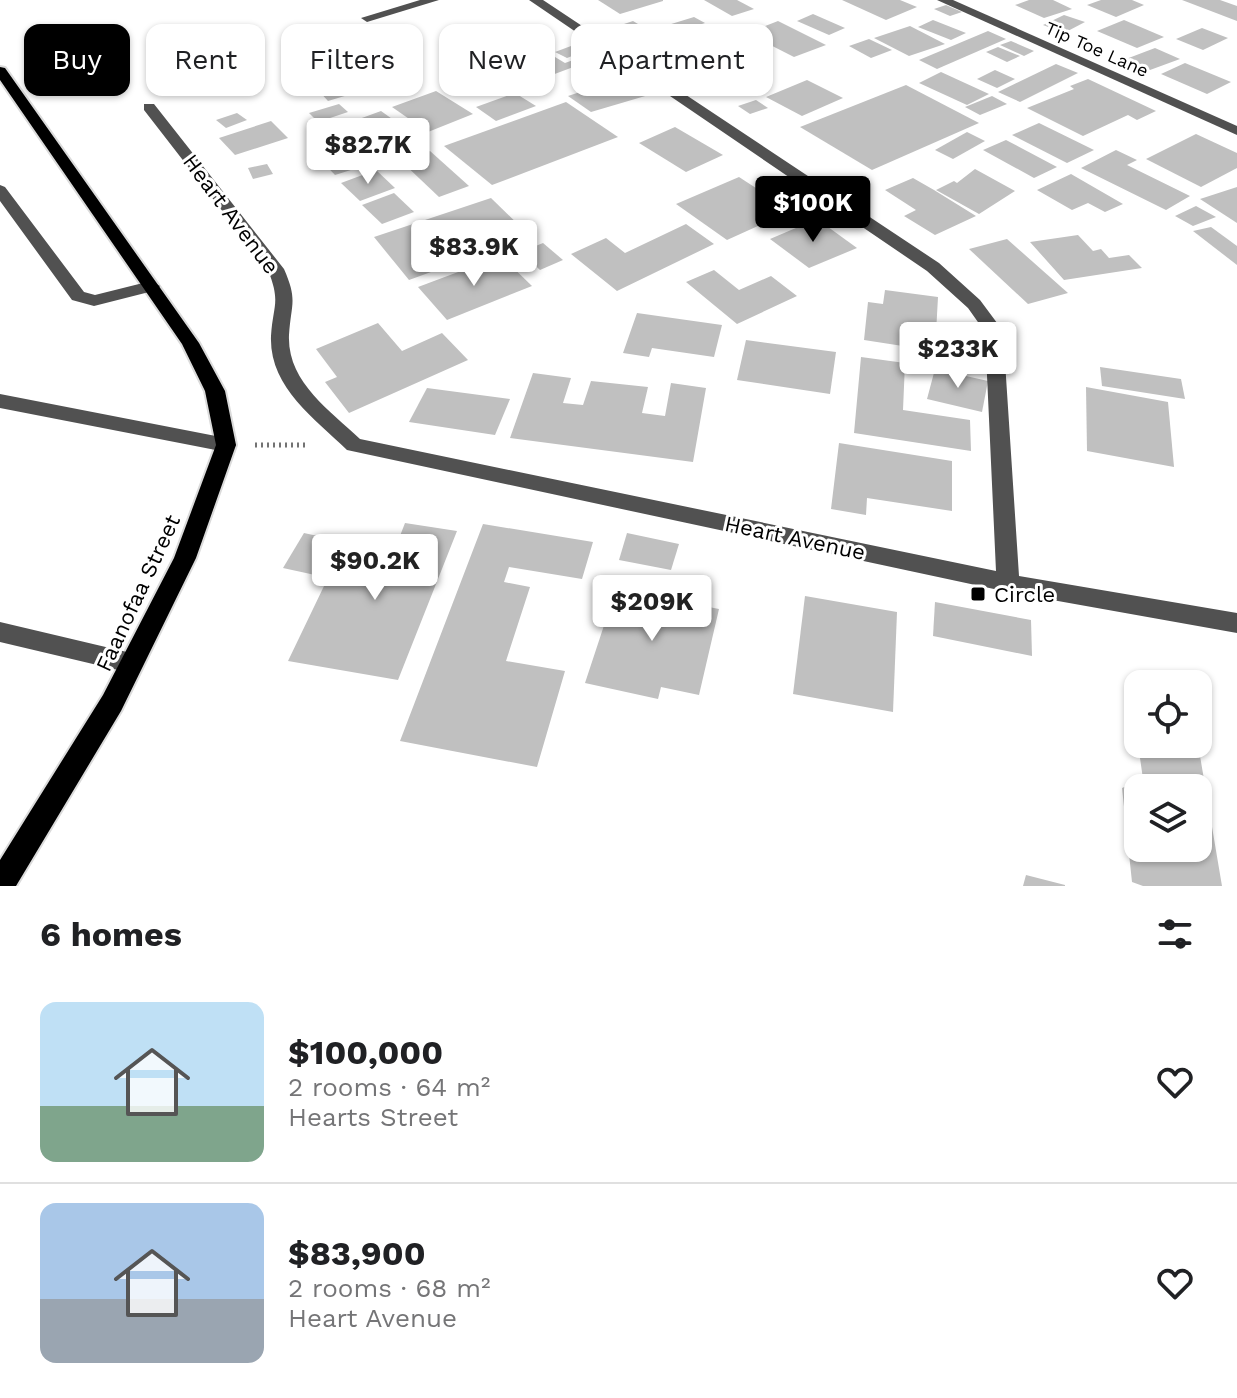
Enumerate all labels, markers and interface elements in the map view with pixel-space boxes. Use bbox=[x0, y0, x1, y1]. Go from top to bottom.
street label: Tip Toe Lane bbox=[1042, 17, 1152, 81]
chip: Buy bbox=[24, 24, 130, 96]
chip: Rent bbox=[146, 24, 265, 96]
chip: Filters bbox=[281, 24, 423, 96]
chip: New bbox=[439, 24, 555, 96]
chip: Apartment bbox=[571, 24, 773, 96]
pin: $82.7K bbox=[303, 118, 433, 186]
text: $82.7K bbox=[325, 129, 411, 159]
street label: Heart Avenue bbox=[178, 149, 284, 279]
pin: $100K bbox=[757, 176, 869, 244]
text: $100K bbox=[773, 187, 853, 217]
pin: $83.9K bbox=[409, 220, 539, 288]
text: $83.9K bbox=[429, 231, 519, 261]
pin: $233K bbox=[902, 322, 1014, 390]
text: $233K bbox=[917, 333, 999, 363]
street label: Faanofaa Street bbox=[91, 511, 185, 675]
street label: Heart Avenue bbox=[722, 511, 868, 565]
pin: $90.2K bbox=[310, 534, 440, 602]
text: $90.2K bbox=[330, 545, 420, 575]
pin: $209K bbox=[596, 575, 708, 643]
place label: Circle bbox=[994, 582, 1055, 607]
marker: Circle bbox=[969, 585, 987, 603]
text: $209K bbox=[611, 586, 693, 616]
map controls bbox=[1124, 670, 1212, 862]
button: locate bbox=[1124, 670, 1212, 758]
button: layers bbox=[1124, 774, 1212, 862]
icon: filters bbox=[1153, 912, 1197, 956]
text: 6 homes bbox=[40, 914, 182, 954]
text: $100,000 bbox=[288, 1032, 443, 1072]
icon: home bbox=[104, 1034, 200, 1130]
icon: heart bbox=[1153, 1060, 1197, 1104]
text: 2 rooms · 64 m² bbox=[288, 1072, 490, 1102]
text: Hearts Street bbox=[288, 1102, 458, 1132]
text: $83,900 bbox=[288, 1233, 426, 1273]
icon: home bbox=[104, 1235, 200, 1331]
icon: heart bbox=[1153, 1261, 1197, 1305]
text: 2 rooms · 68 m² bbox=[288, 1273, 490, 1303]
text: Heart Avenue bbox=[288, 1303, 457, 1333]

